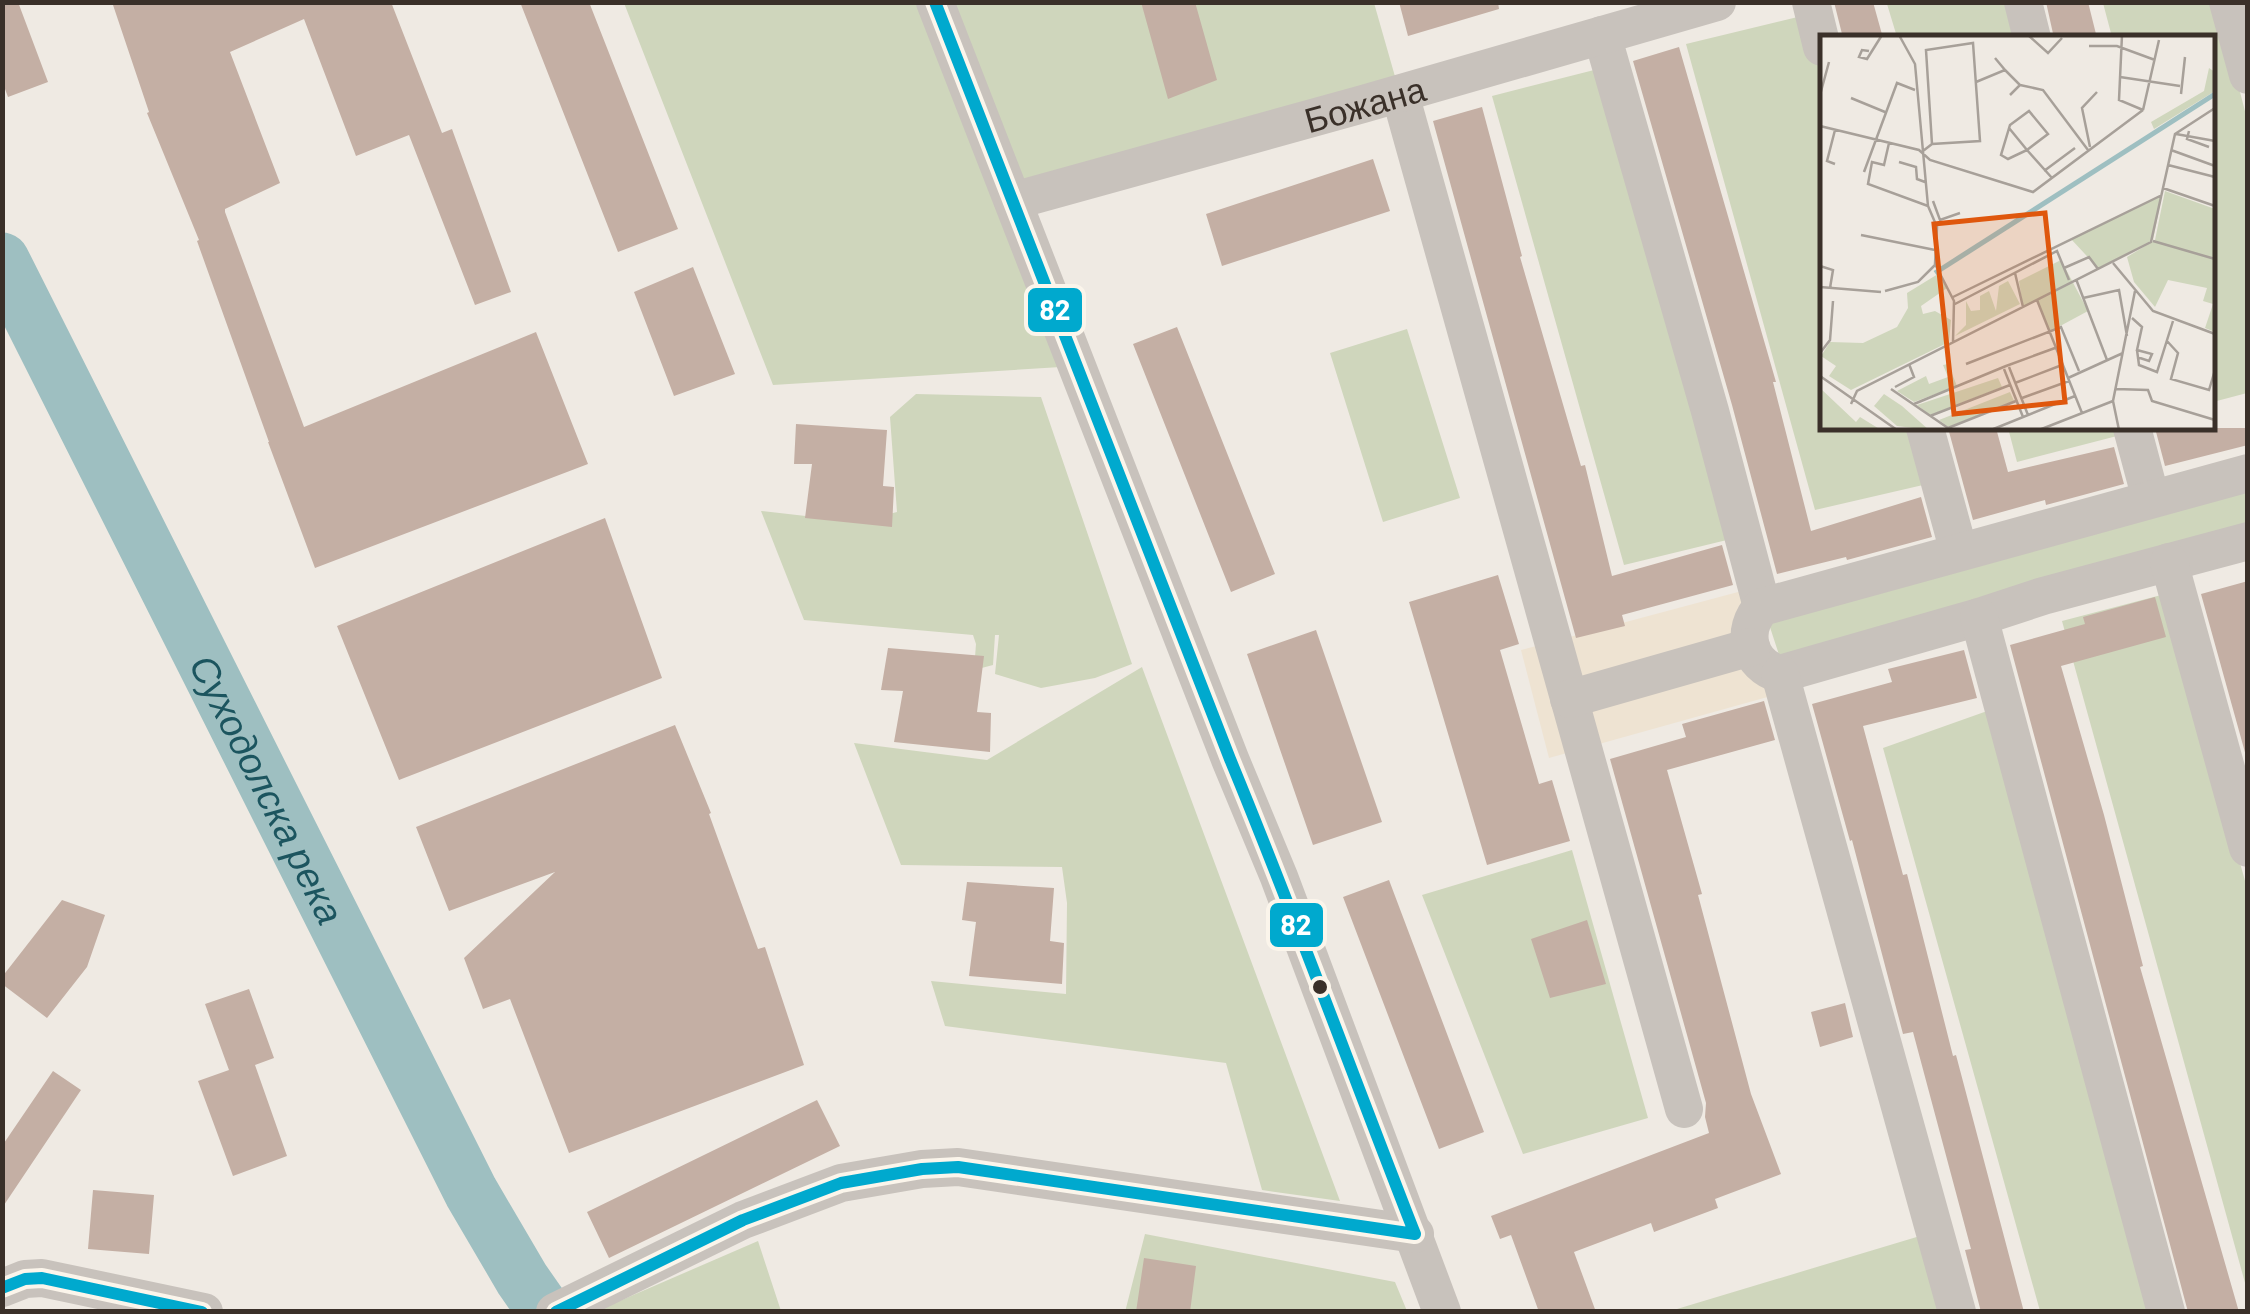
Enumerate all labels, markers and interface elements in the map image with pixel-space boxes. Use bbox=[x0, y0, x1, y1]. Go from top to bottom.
inset map bbox=[1820, 35, 2215, 430]
street label: Божана bbox=[1300, 66, 1431, 140]
line badge: 82 bbox=[1026, 286, 1084, 334]
text: 82 bbox=[1040, 292, 1070, 326]
water label: Суходолска река bbox=[181, 647, 355, 931]
line badge: 82 bbox=[1268, 901, 1325, 949]
text: 82 bbox=[1281, 907, 1311, 941]
unlabelled marker bbox=[1310, 977, 1330, 997]

